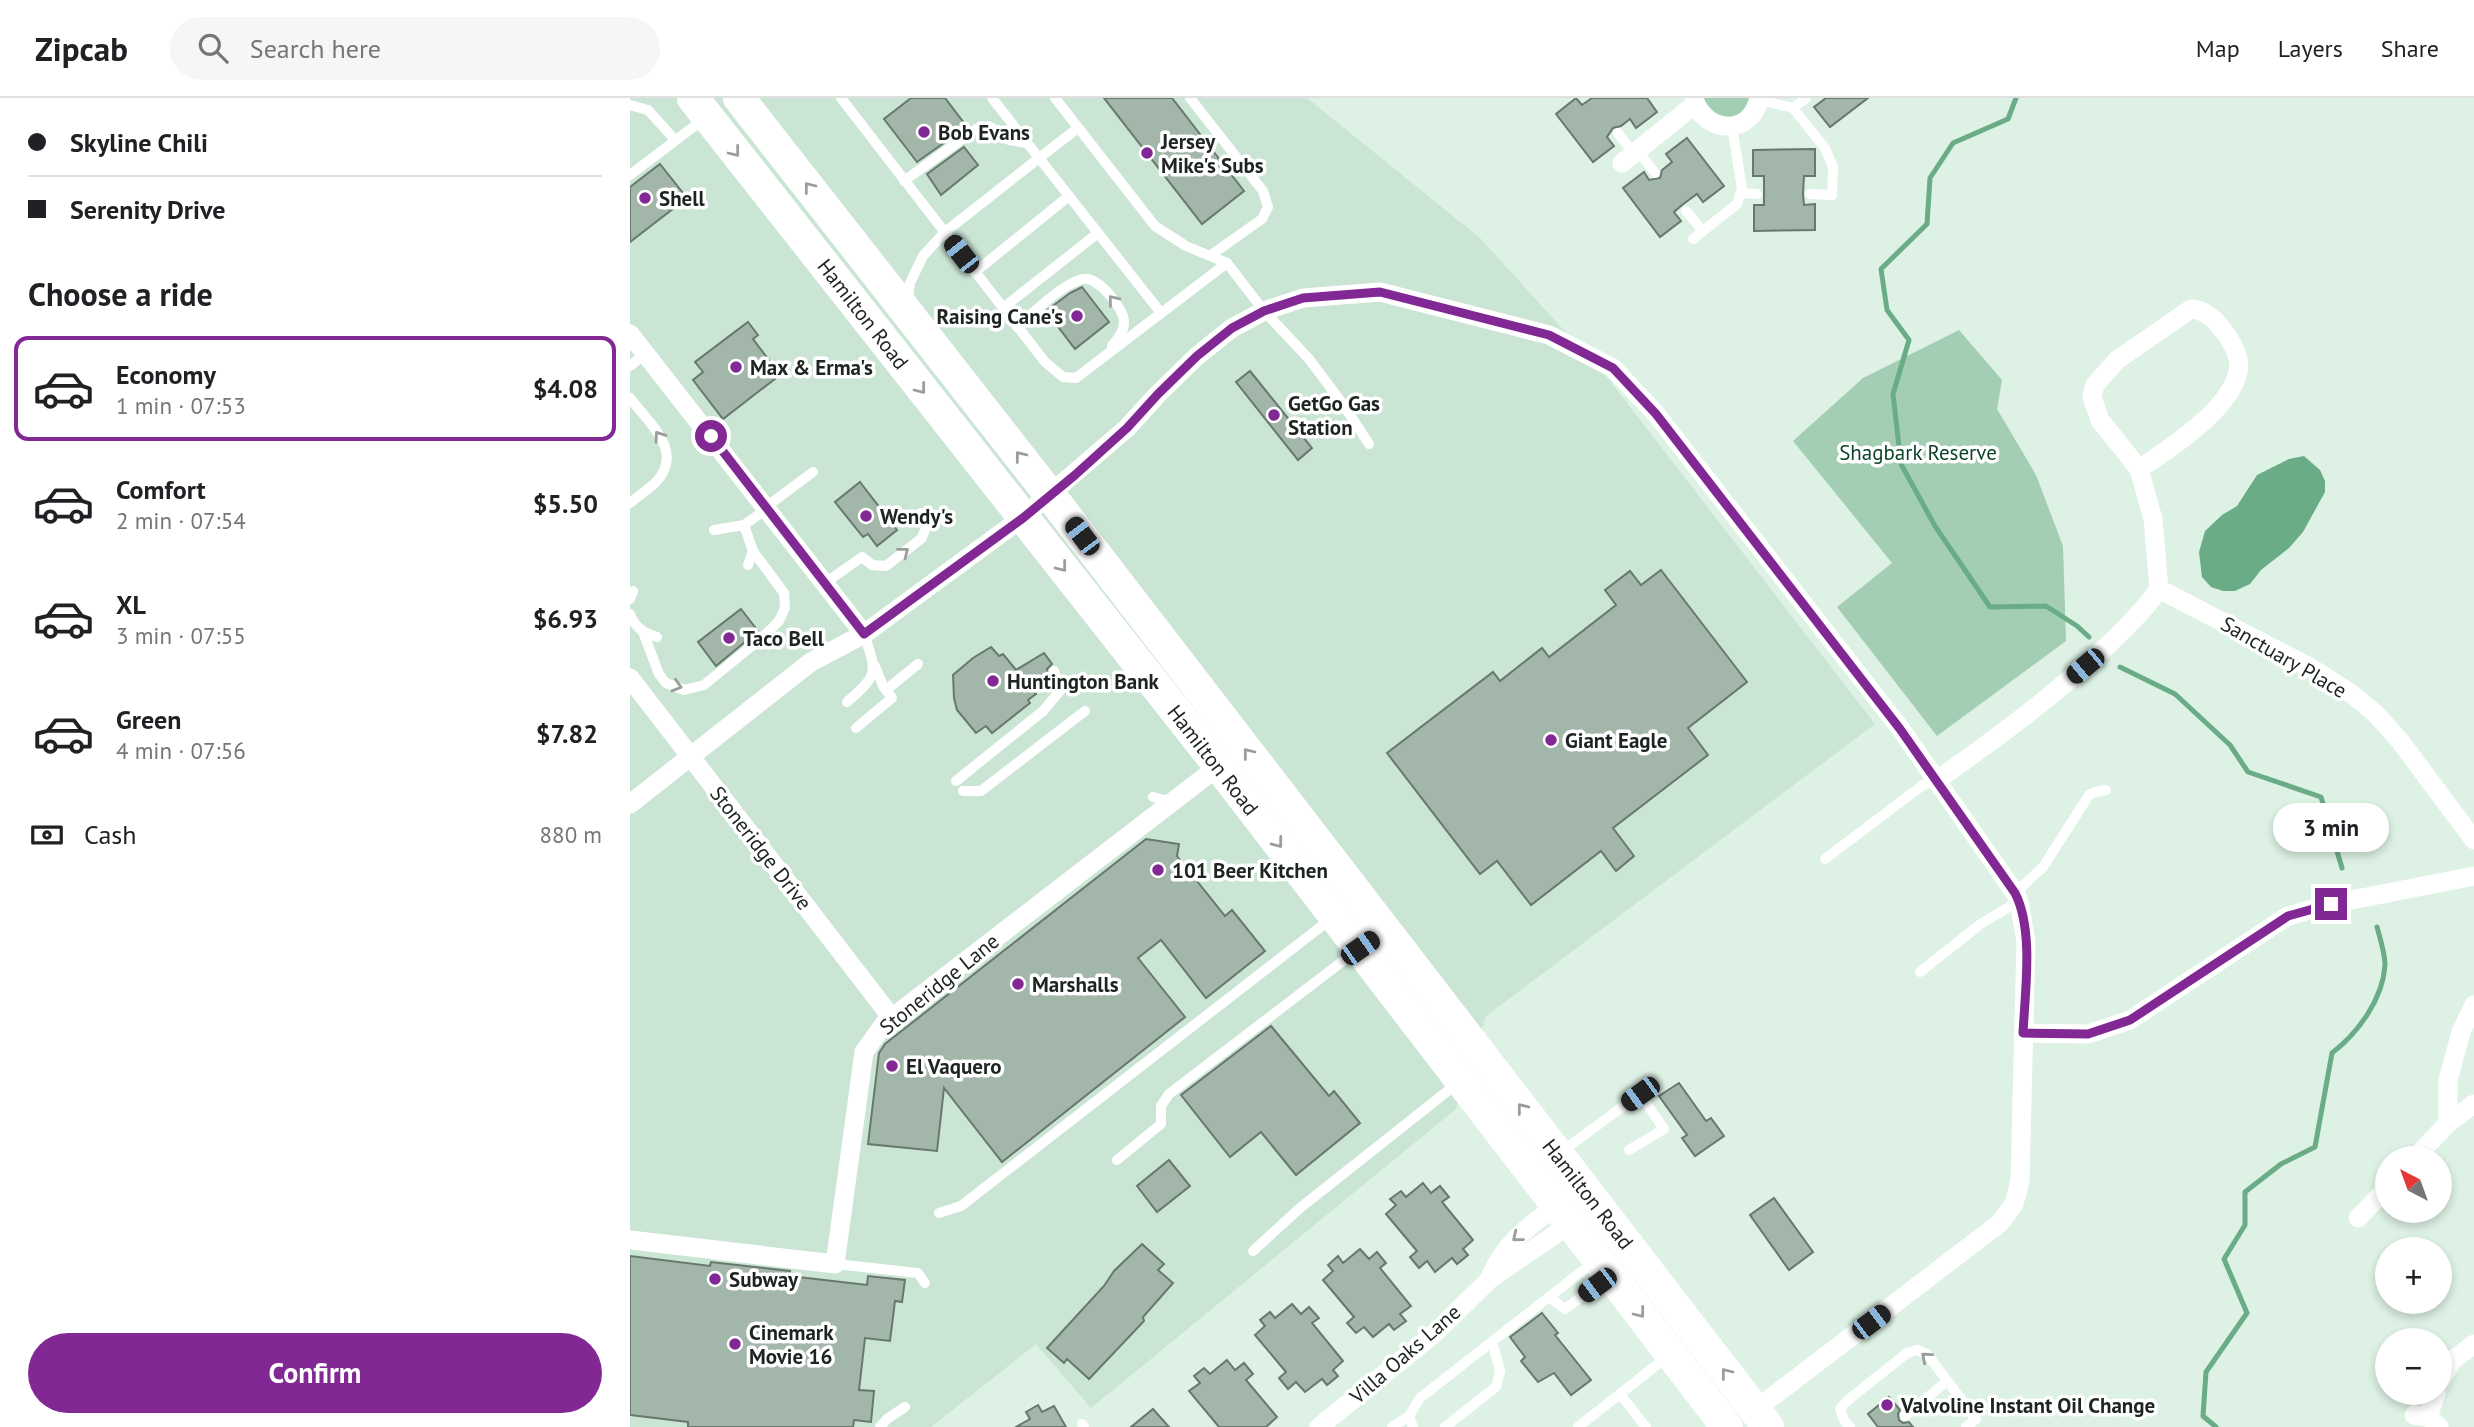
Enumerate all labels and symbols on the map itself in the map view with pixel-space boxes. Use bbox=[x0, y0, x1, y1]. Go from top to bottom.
place label: Bob Evans bbox=[938, 119, 1030, 146]
marker: Bob Evans bbox=[916, 124, 932, 140]
place label: Jersey Mike's Subs bbox=[1160, 128, 1264, 179]
one-way arrow bbox=[727, 144, 740, 156]
marker: Jersey Mike's Subs bbox=[1139, 145, 1155, 161]
one-way arrow bbox=[804, 183, 817, 195]
place label: Shell bbox=[659, 185, 705, 212]
marker: Shell bbox=[637, 190, 653, 206]
car bbox=[940, 231, 983, 277]
street label: Hamilton Road bbox=[811, 253, 915, 375]
one-way arrow bbox=[1108, 296, 1121, 308]
place label: Raising Cane's bbox=[936, 303, 1063, 330]
marker: Raising Cane's bbox=[1069, 308, 1085, 324]
place label: Max & Erma's bbox=[750, 354, 873, 381]
marker: Max & Erma's bbox=[728, 359, 744, 375]
one-way arrow bbox=[912, 381, 925, 393]
place label: GetGo Gas Station bbox=[1288, 390, 1380, 441]
marker: GetGo Gas Station bbox=[1266, 407, 1282, 423]
route start bbox=[695, 420, 727, 452]
one-way arrow bbox=[655, 431, 667, 444]
park label: Shagbark Reserve bbox=[1839, 439, 1997, 466]
one-way arrow bbox=[1015, 452, 1028, 464]
place label: Wendy's bbox=[880, 503, 953, 530]
marker: Wendy's bbox=[858, 508, 874, 524]
car bbox=[1061, 513, 1104, 559]
one-way arrow bbox=[896, 548, 909, 561]
one-way arrow bbox=[1053, 560, 1066, 572]
street label: Sanctuary Place bbox=[2216, 610, 2352, 704]
place label: Taco Bell bbox=[743, 625, 825, 652]
marker: Taco Bell bbox=[721, 630, 737, 646]
car bbox=[2063, 644, 2108, 688]
place label: Huntington Bank bbox=[1007, 668, 1160, 695]
marker: Huntington Bank bbox=[985, 673, 1001, 689]
one-way arrow bbox=[671, 678, 683, 692]
street label: Hamilton Road bbox=[1161, 699, 1265, 821]
place label: Giant Eagle bbox=[1565, 727, 1667, 754]
marker: Giant Eagle bbox=[1543, 732, 1559, 748]
one-way arrow bbox=[1244, 748, 1257, 760]
street label: Stoneridge Drive bbox=[704, 781, 818, 915]
callout: 3 min bbox=[2273, 802, 2389, 852]
one-way arrow bbox=[1269, 835, 1282, 847]
place label: 101 Beer Kitchen bbox=[1172, 857, 1328, 884]
marker: 101 Beer Kitchen bbox=[1150, 862, 1166, 878]
route end bbox=[2315, 888, 2347, 920]
car bbox=[1337, 927, 1384, 969]
street label: Stoneridge Lane bbox=[874, 928, 1004, 1040]
place label: Marshalls bbox=[1032, 971, 1119, 998]
marker: Marshalls bbox=[1010, 976, 1026, 992]
place label: El Vaquero bbox=[906, 1053, 1002, 1080]
marker: El Vaquero bbox=[884, 1058, 900, 1074]
car bbox=[1617, 1073, 1664, 1115]
one-way arrow bbox=[1517, 1103, 1530, 1116]
street label: Hamilton Road bbox=[1536, 1133, 1640, 1255]
north arrow bbox=[2375, 1146, 2452, 1223]
one-way arrow bbox=[1513, 1229, 1525, 1242]
car bbox=[1574, 1264, 1621, 1306]
place label: Subway bbox=[729, 1266, 799, 1293]
marker: Subway bbox=[707, 1271, 723, 1287]
street label: Villa Oaks Lane bbox=[1343, 1298, 1466, 1410]
car bbox=[1848, 1301, 1895, 1343]
one-way arrow bbox=[1631, 1305, 1644, 1318]
place label: Cinemark Movie 16 bbox=[749, 1319, 834, 1370]
marker: Cinemark Movie 16 bbox=[727, 1336, 743, 1352]
one-way arrow bbox=[1921, 1353, 1934, 1366]
one-way arrow bbox=[1722, 1368, 1735, 1381]
place label: Valvoline Instant Oil Change bbox=[1900, 1392, 2155, 1419]
marker: Valvoline Instant Oil Change bbox=[1879, 1397, 1895, 1413]

